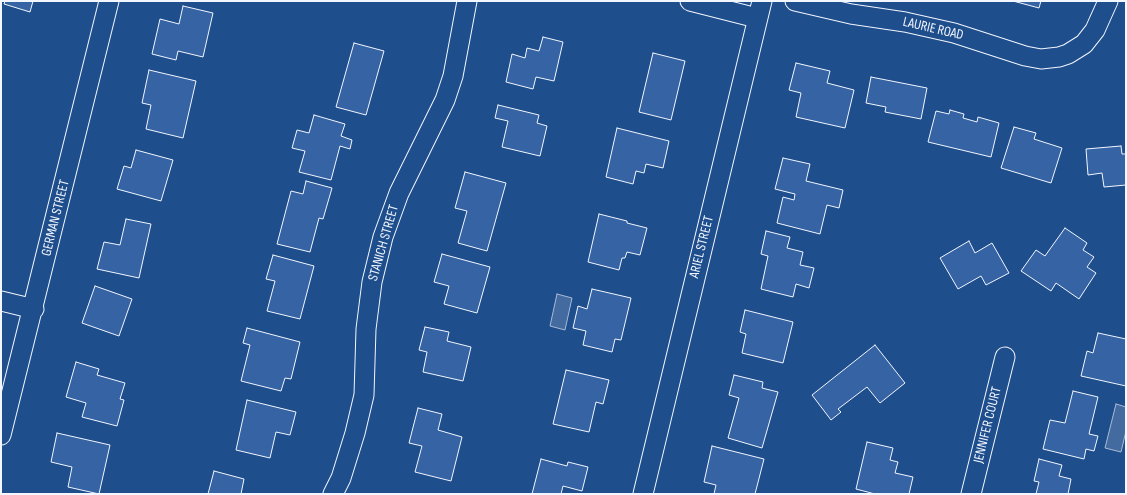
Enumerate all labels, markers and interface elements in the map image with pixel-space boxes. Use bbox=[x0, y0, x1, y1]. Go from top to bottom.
street label: LAURIE ROAD bbox=[901, 14, 965, 44]
street label: GERMAN STREET bbox=[38, 178, 74, 258]
street label: STANICH STREET bbox=[365, 203, 403, 283]
street label: ARIEL STREET bbox=[686, 214, 718, 280]
street label: JENNIFER COURT bbox=[970, 385, 1006, 465]

